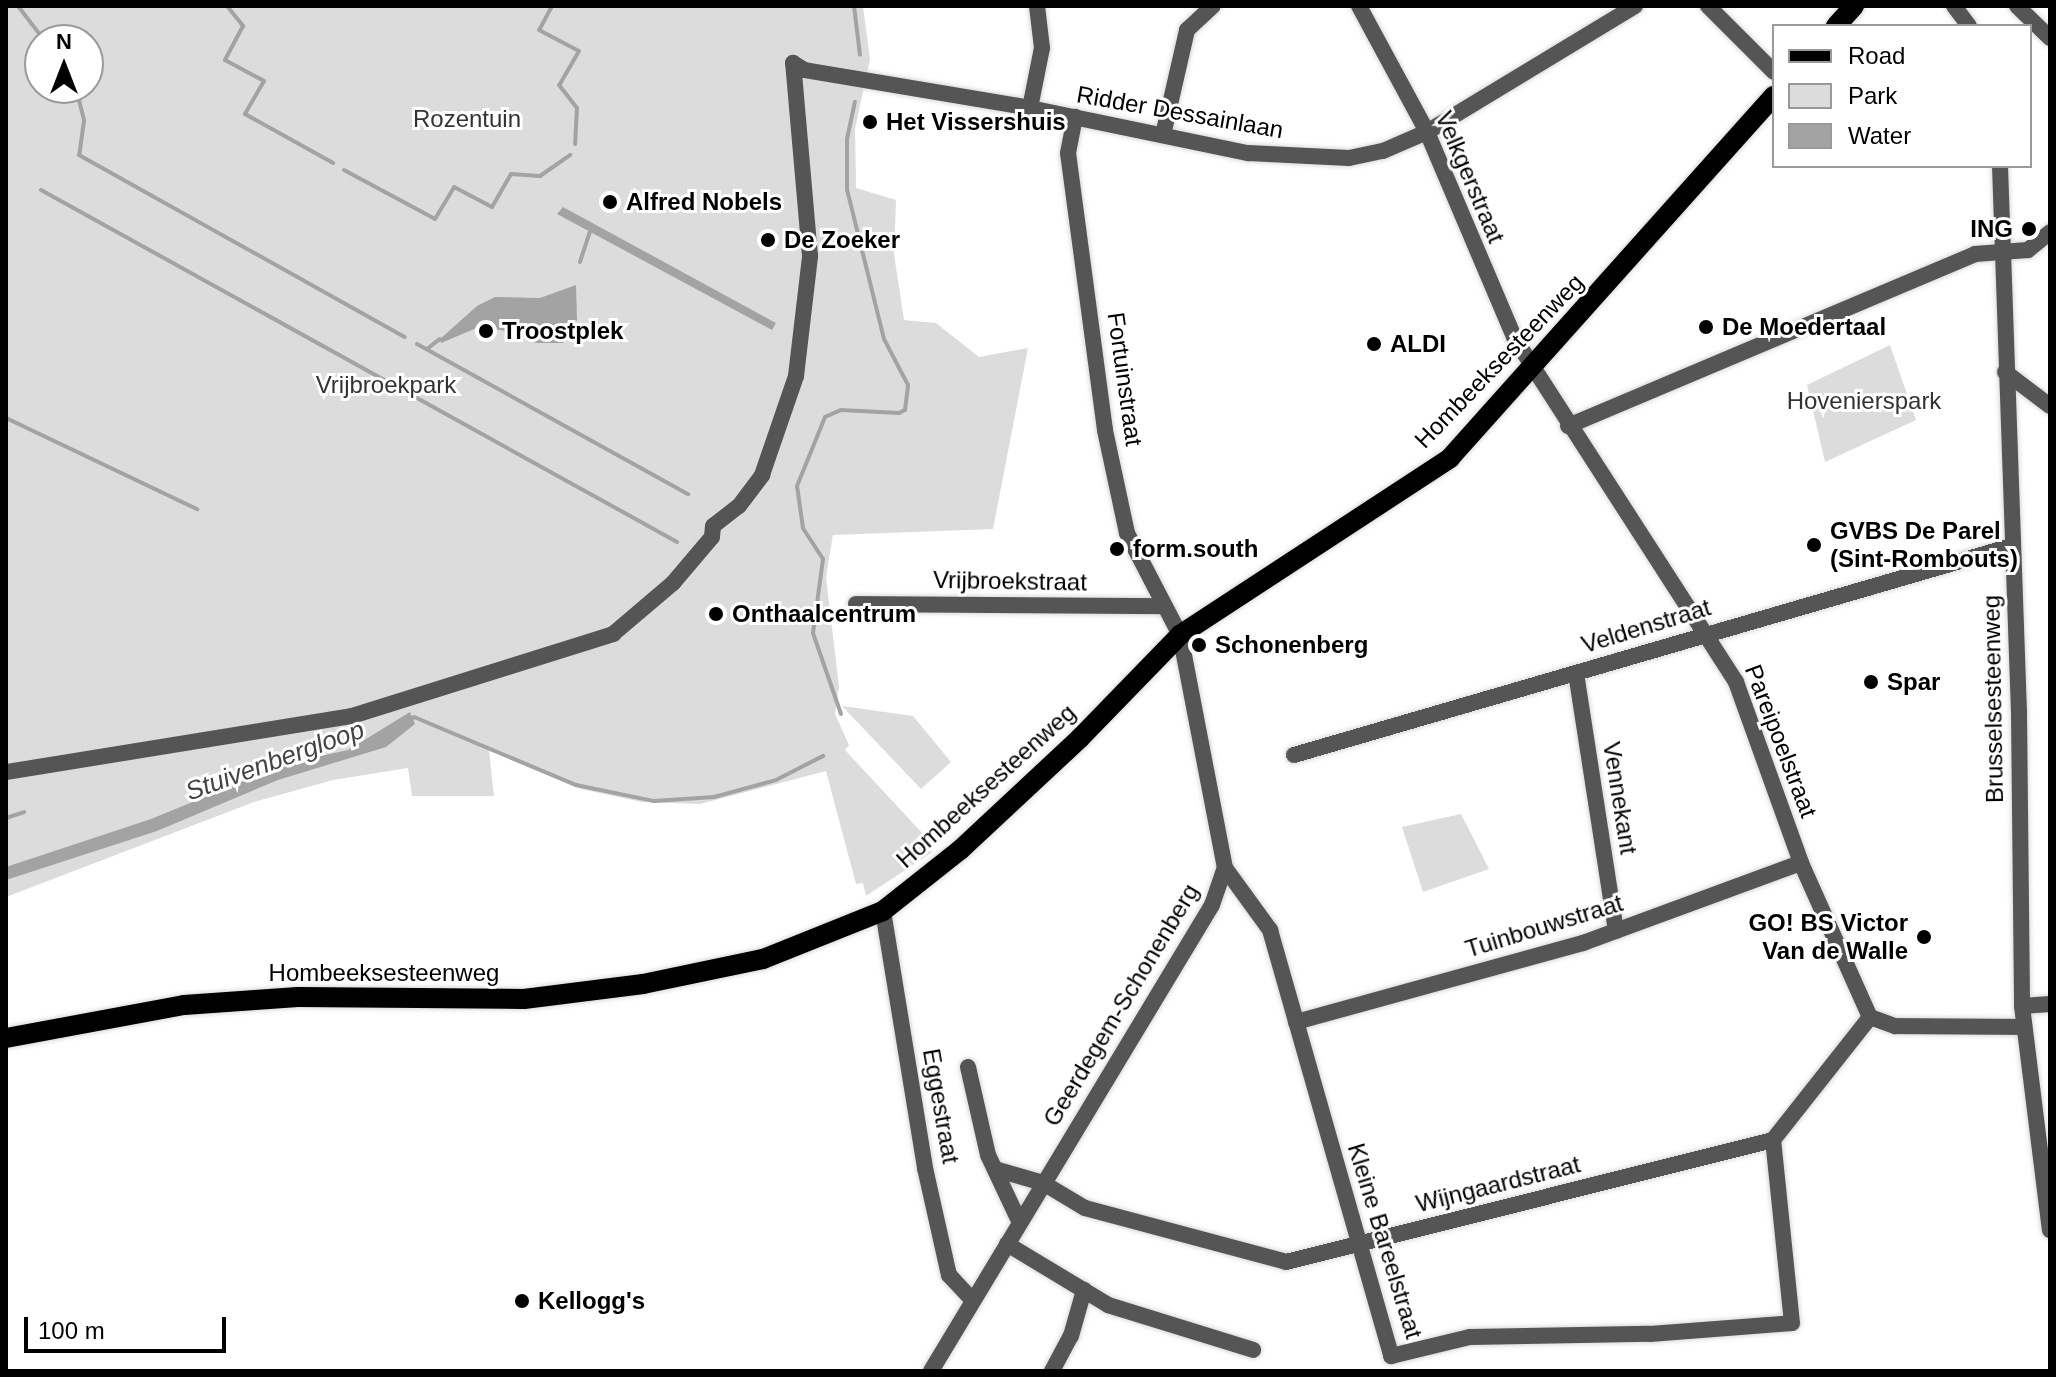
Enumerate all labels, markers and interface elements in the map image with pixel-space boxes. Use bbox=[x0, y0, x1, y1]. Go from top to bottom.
north arrow bbox=[24, 24, 104, 104]
legend bbox=[1772, 24, 2032, 168]
text: N bbox=[56, 29, 72, 54]
text: Road bbox=[1848, 42, 1905, 69]
street label: Ridder Dessainlaan bbox=[1074, 80, 1286, 144]
text: Park bbox=[1848, 82, 1897, 109]
park label: Rozentuin bbox=[413, 105, 521, 133]
street label: Velkgerstraat bbox=[1429, 107, 1511, 247]
place label: Het Vissershuis bbox=[886, 108, 1066, 136]
marker: Het Vissershuis bbox=[861, 113, 879, 131]
text: Water bbox=[1848, 122, 1911, 149]
place label: Alfred Nobels bbox=[626, 188, 782, 216]
marker: Alfred Nobels bbox=[601, 193, 619, 211]
place label: ING bbox=[1970, 215, 2013, 243]
marker: ING bbox=[2020, 220, 2038, 238]
place label: De Zoeker bbox=[784, 226, 900, 254]
marker: De Zoeker bbox=[759, 231, 777, 249]
street label: Hombeeksesteenweg bbox=[1408, 268, 1590, 454]
street label: Fortuinstraat bbox=[1101, 310, 1149, 448]
place label: De Moedertaal bbox=[1722, 313, 1886, 341]
place label: Troostplek bbox=[502, 317, 623, 345]
marker: De Moedertaal bbox=[1697, 318, 1715, 336]
marker: Troostplek bbox=[477, 322, 495, 340]
place label: ALDI bbox=[1390, 330, 1446, 358]
marker: ALDI bbox=[1365, 335, 1383, 353]
park label: Vrijbroekpark bbox=[316, 371, 456, 399]
park label: Hovenierspark bbox=[1787, 387, 1941, 415]
place label: GVBS De Parel (Sint-Rombouts) bbox=[1830, 517, 2018, 573]
place label: form.south bbox=[1133, 535, 1258, 563]
marker: GVBS De Parel (Sint-Rombouts) bbox=[1805, 536, 1823, 554]
marker: form.south bbox=[1108, 540, 1126, 558]
street label: Vrijbroekstraat bbox=[933, 565, 1087, 597]
street label: Veldenstraat bbox=[1578, 593, 1714, 659]
street label: Brusselsesteenweg bbox=[1977, 595, 2009, 803]
place label: Onthaalcentrum bbox=[732, 600, 916, 628]
marker: Onthaalcentrum bbox=[707, 605, 725, 623]
place label: Schonenberg bbox=[1215, 631, 1368, 659]
marker: Schonenberg bbox=[1190, 636, 1208, 654]
street label: Pareipoelstraat bbox=[1739, 660, 1823, 822]
place label: Spar bbox=[1887, 668, 1940, 696]
marker: Spar bbox=[1862, 673, 1880, 691]
street label: Hombeeksesteenweg bbox=[891, 698, 1081, 874]
water label: Stuivenbergloop bbox=[181, 714, 369, 808]
street label: Vennekant bbox=[1597, 740, 1643, 856]
street label: Geerdegem-Schonenberg bbox=[1037, 879, 1205, 1131]
street label: Tuinbouwstraat bbox=[1462, 888, 1626, 964]
place label: GO! BS Victor Van de Walle bbox=[1748, 909, 1908, 965]
marker: GO! BS Victor Van de Walle bbox=[1915, 928, 1933, 946]
street label: Hombeeksesteenweg bbox=[269, 959, 499, 987]
street label: Eggestraat bbox=[917, 1046, 965, 1166]
street label: Kleine Bareelstraat bbox=[1342, 1140, 1428, 1342]
street label: Wijngaardstraat bbox=[1413, 1150, 1583, 1218]
place label: Kellogg's bbox=[538, 1287, 645, 1315]
marker: Kellogg's bbox=[513, 1292, 531, 1310]
scale bar bbox=[28, 1301, 230, 1351]
text: 100 m bbox=[38, 1317, 105, 1344]

